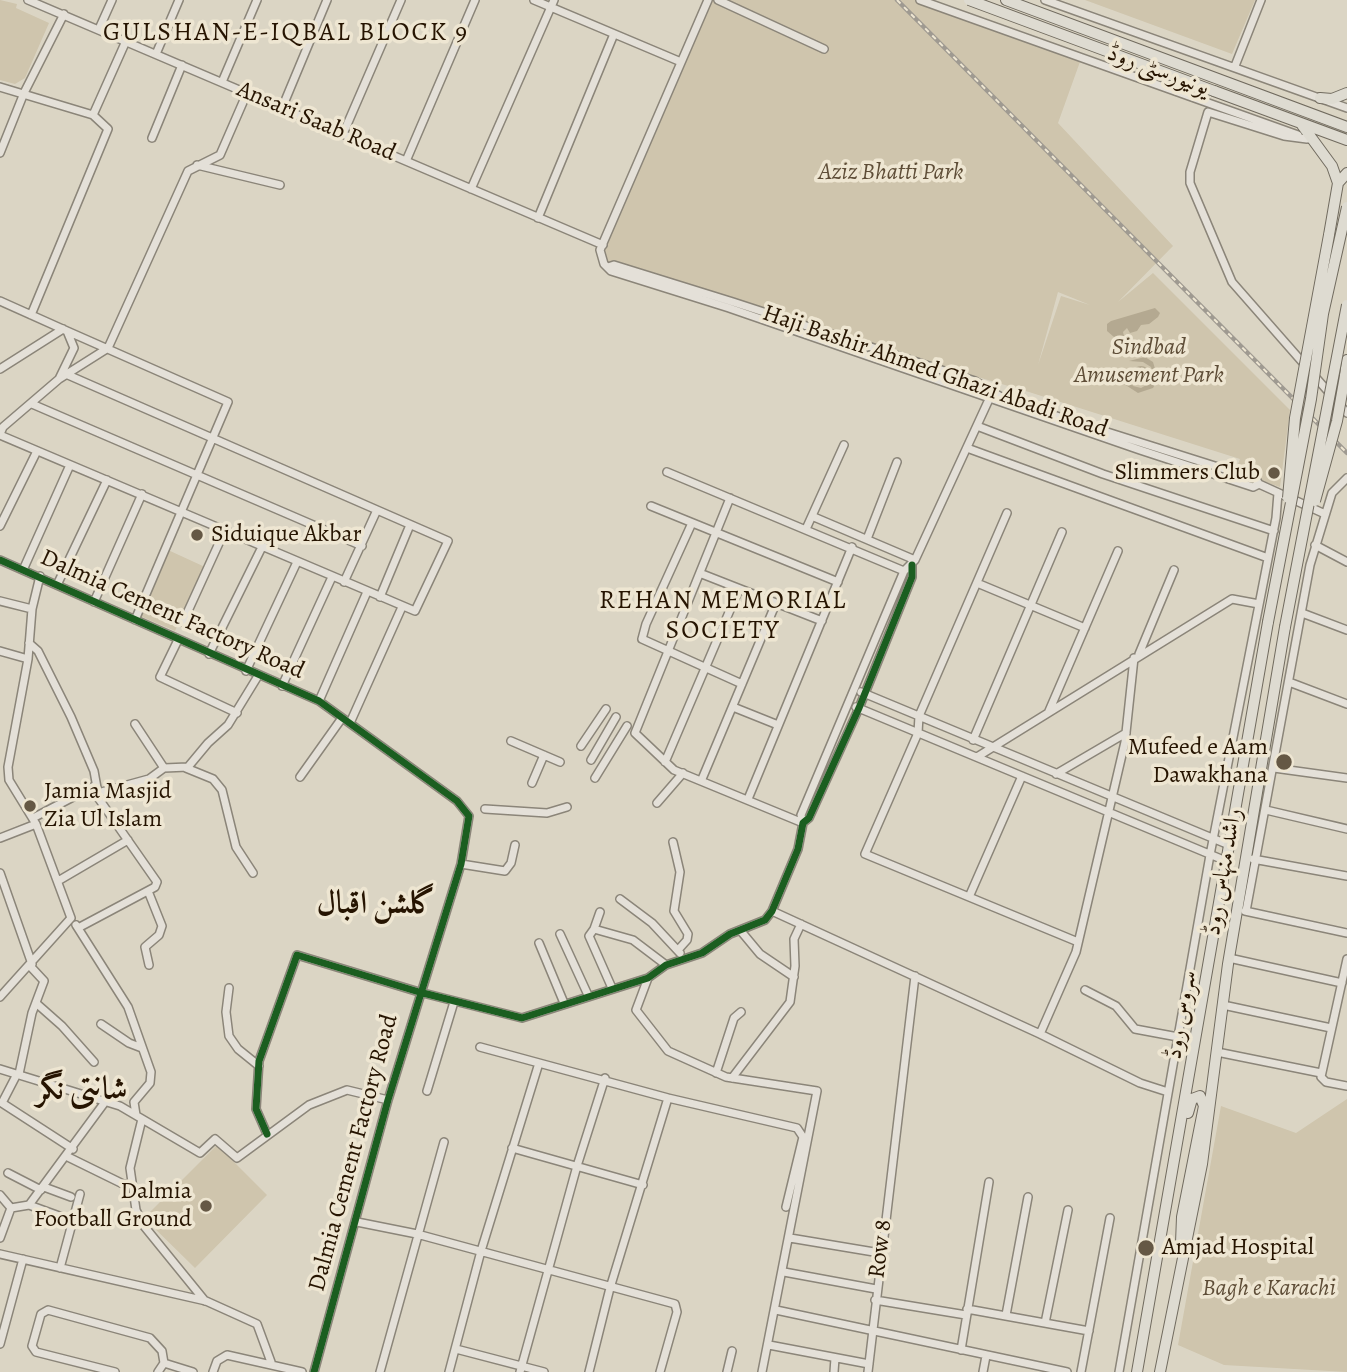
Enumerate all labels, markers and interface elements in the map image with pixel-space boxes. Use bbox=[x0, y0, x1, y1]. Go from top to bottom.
district label: GULSHAN-E-IQBAL BLOCK 9 bbox=[106, 18, 466, 50]
street label: یونیورسٹی روڈ bbox=[1103, 39, 1213, 103]
street label: Ansari Saab Road bbox=[232, 76, 400, 168]
park label: Aziz Bhatti Park bbox=[818, 159, 964, 187]
street label: Haji Bashir Ahmed Ghazi Abadi Road bbox=[759, 299, 1111, 445]
park label: Sindbad Amusement Park bbox=[1074, 334, 1224, 390]
place label: Slimmers Club bbox=[1115, 459, 1260, 487]
marker: Slimmers Club bbox=[1266, 465, 1282, 481]
place label: Siduique Akbar bbox=[211, 521, 362, 549]
marker: Siduique Akbar bbox=[189, 527, 205, 543]
street label: Dalmia Cement Factory Road bbox=[36, 544, 308, 686]
district label: REHAN MEMORIAL SOCIETY bbox=[601, 586, 845, 648]
place label: Mufeed e Aam Dawakhana bbox=[1128, 734, 1268, 790]
marker: Mufeed e Aam Dawakhana bbox=[1274, 752, 1294, 772]
place label: Jamia Masjid Zia Ul Islam bbox=[44, 778, 172, 834]
marker: Jamia Masjid Zia Ul Islam bbox=[22, 798, 38, 814]
street label: راشد منہاس روڈ bbox=[1199, 806, 1249, 938]
district label: گلشن اقبال bbox=[316, 886, 436, 924]
street label: سروس روڈ bbox=[1160, 968, 1204, 1062]
street label: Dalmia Cement Factory Road bbox=[303, 1011, 405, 1295]
district label: شانتی نگر bbox=[37, 1072, 127, 1110]
place label: Dalmia Football Ground bbox=[34, 1178, 192, 1234]
marker: Dalmia Football Ground bbox=[198, 1198, 214, 1214]
street label: Row 8 bbox=[863, 1218, 899, 1280]
place label: Amjad Hospital bbox=[1162, 1234, 1314, 1262]
marker: Amjad Hospital bbox=[1136, 1238, 1156, 1258]
park label: Bagh e Karachi bbox=[1202, 1275, 1336, 1303]

